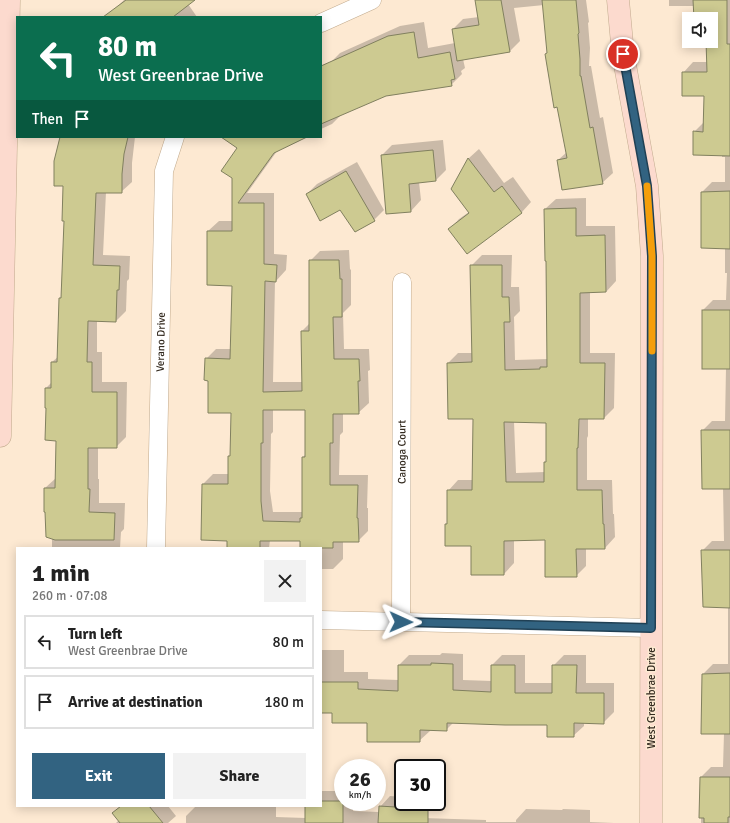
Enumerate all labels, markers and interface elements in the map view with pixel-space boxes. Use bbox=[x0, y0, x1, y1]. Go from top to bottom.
map controls bbox=[682, 12, 718, 48]
button: sound bbox=[682, 12, 718, 48]
text: 80 m bbox=[98, 30, 157, 64]
icon: left bbox=[32, 32, 84, 84]
pin bbox=[606, 37, 640, 71]
icon: arrive bbox=[612, 43, 634, 65]
text: West Greenbrae Drive bbox=[98, 64, 264, 86]
icon: arrive bbox=[71, 108, 93, 130]
text: Then bbox=[32, 110, 63, 128]
street label: Verano Drive bbox=[153, 312, 168, 372]
street label: Canoga Court bbox=[395, 420, 408, 484]
text: 1 min bbox=[32, 558, 90, 588]
button: close bbox=[264, 560, 306, 602]
text: 260 m · 07:08 bbox=[32, 588, 108, 604]
position arrow bbox=[380, 601, 422, 643]
text: Turn left bbox=[68, 625, 122, 643]
icon: left bbox=[34, 631, 56, 653]
text: 80 m bbox=[273, 633, 304, 651]
text: West Greenbrae Drive bbox=[68, 643, 188, 659]
street label: West Greenbrae Drive bbox=[645, 647, 658, 749]
icon: arrive bbox=[34, 691, 56, 713]
text: Arrive at destination bbox=[68, 693, 203, 711]
text: 180 m bbox=[264, 693, 304, 711]
button: Exit bbox=[32, 753, 165, 799]
button: Share bbox=[173, 753, 306, 799]
speed limit sign: 30 bbox=[394, 759, 446, 811]
text: 26 bbox=[349, 767, 371, 792]
text: km/h bbox=[349, 789, 371, 801]

